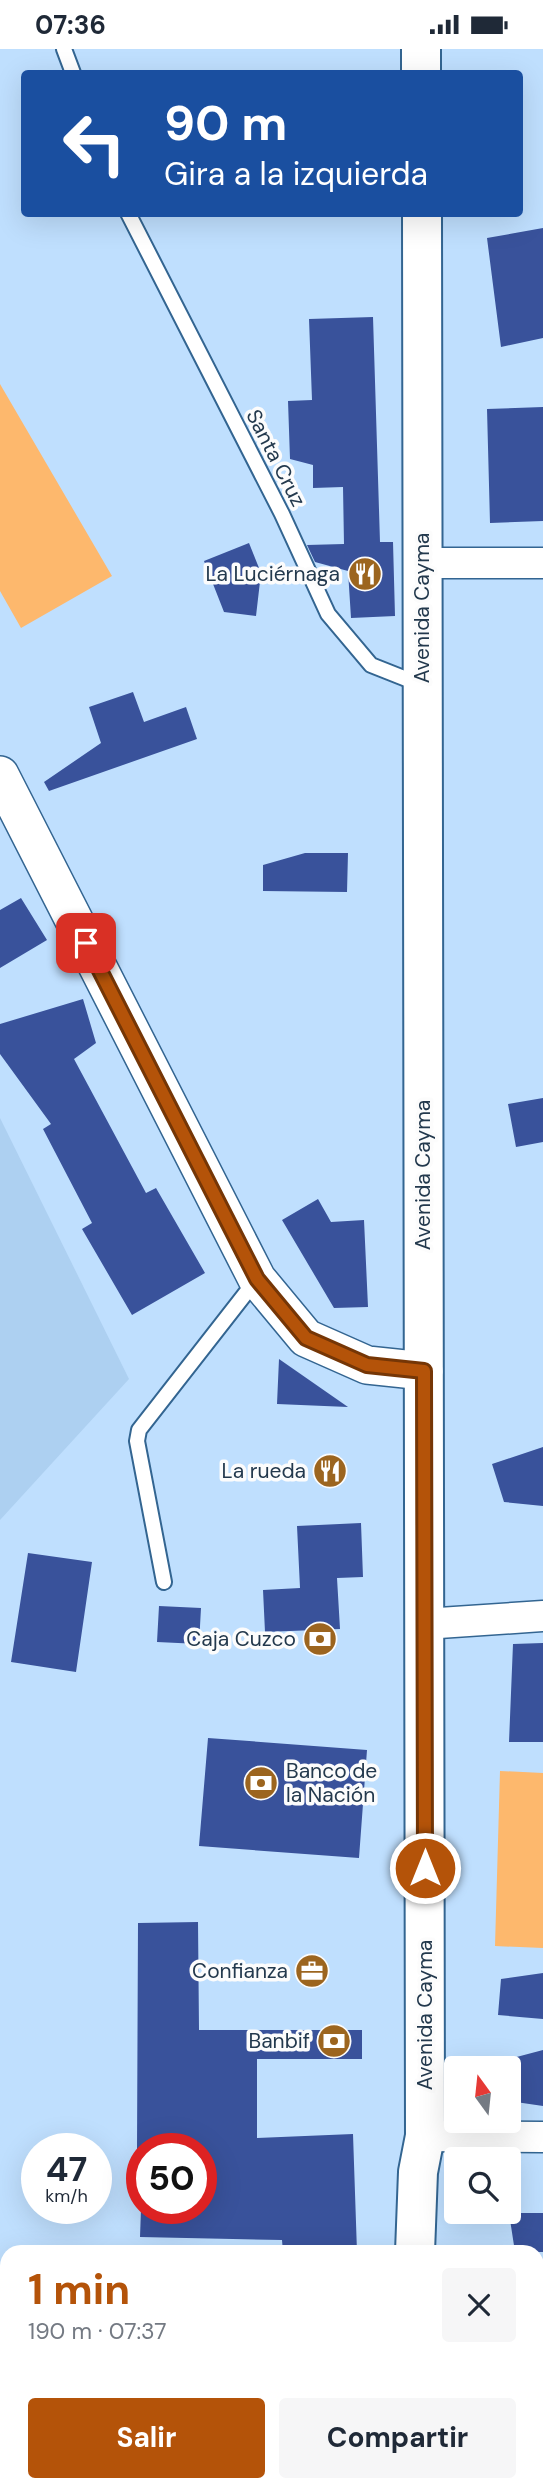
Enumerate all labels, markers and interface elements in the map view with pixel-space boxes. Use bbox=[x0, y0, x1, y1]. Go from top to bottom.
text: 07:36 bbox=[35, 8, 106, 42]
text: 90 m bbox=[164, 91, 287, 155]
icon: left bbox=[49, 98, 140, 189]
text: Gira a la izquierda bbox=[164, 153, 428, 195]
street label: Santa Cruz bbox=[240, 405, 312, 511]
street label: Avenida Cayma bbox=[408, 533, 436, 683]
restaurant icon: La Luciérnaga bbox=[346, 555, 384, 593]
place label: La Luciérnaga bbox=[205, 560, 340, 588]
pin bbox=[56, 913, 116, 973]
icon: arrive bbox=[67, 924, 105, 962]
street label: Avenida Cayma bbox=[409, 1100, 437, 1250]
restaurant icon: La rueda bbox=[311, 1452, 349, 1490]
place label: La rueda bbox=[222, 1457, 306, 1485]
bank icon: Caja Cuzco bbox=[301, 1620, 339, 1658]
place label: Caja Cuzco bbox=[186, 1625, 296, 1653]
place label: Banco de la Nación bbox=[286, 1757, 377, 1809]
bank icon: Banco de la Nación bbox=[242, 1764, 280, 1802]
position arrow bbox=[388, 1831, 462, 1905]
street label: Avenida Cayma bbox=[411, 1940, 439, 2090]
office icon: Confianza bbox=[293, 1952, 331, 1990]
place label: Confianza bbox=[192, 1957, 288, 1985]
bank icon: Banbif bbox=[315, 2022, 353, 2060]
place label: Banbif bbox=[249, 2027, 310, 2055]
north arrow bbox=[444, 2056, 522, 2133]
map controls bbox=[444, 2056, 521, 2224]
speed limit sign: 50 bbox=[126, 2133, 217, 2224]
text: 47 bbox=[46, 2146, 87, 2192]
button: search bbox=[444, 2147, 521, 2224]
text: km/h bbox=[45, 2184, 88, 2208]
text: 1 min bbox=[28, 2262, 130, 2317]
button: close bbox=[442, 2268, 516, 2342]
text: 190 m · 07:37 bbox=[28, 2316, 167, 2346]
button: Salir bbox=[28, 2398, 265, 2478]
button: Compartir bbox=[279, 2398, 516, 2478]

